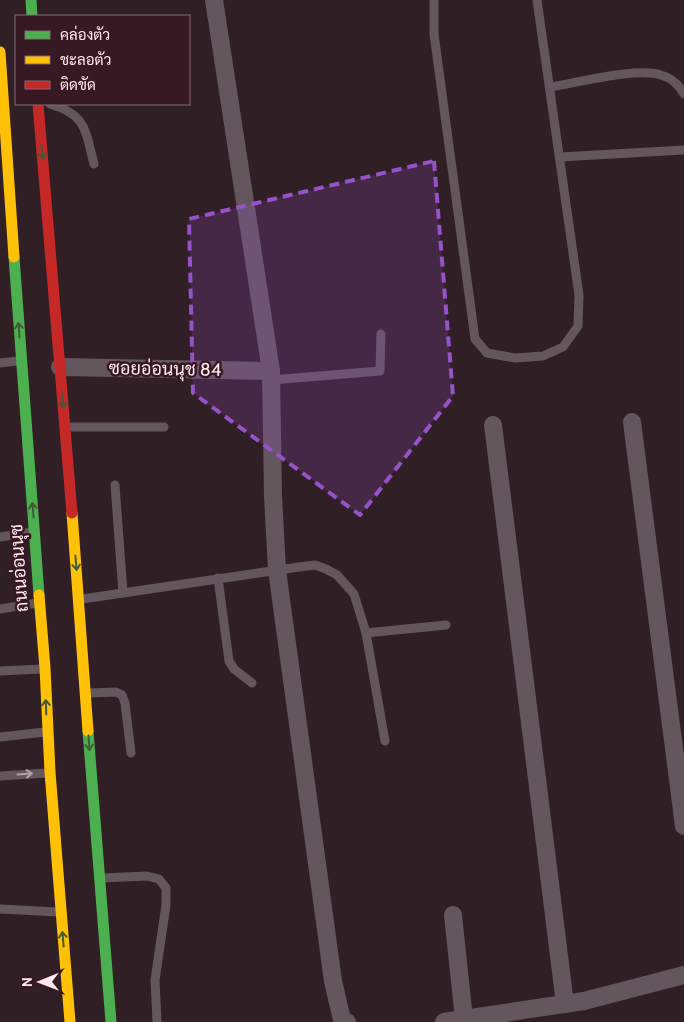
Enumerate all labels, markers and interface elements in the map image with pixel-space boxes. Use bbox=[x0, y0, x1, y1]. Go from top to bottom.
legend bbox=[15, 15, 190, 105]
text: คล่องตัว bbox=[60, 25, 110, 44]
text: ชะลอตัว bbox=[60, 51, 111, 69]
text: ติดขัด bbox=[60, 76, 96, 94]
one-way arrow bbox=[37, 144, 47, 160]
one-way arrow bbox=[14, 322, 23, 338]
street label: ซอยอ่อนนุช 84 bbox=[109, 356, 221, 382]
one-way arrow bbox=[58, 393, 68, 409]
one-way arrow bbox=[28, 502, 37, 518]
street label: ถนนอ่อนนุช bbox=[4, 523, 34, 613]
one-way arrow bbox=[71, 555, 81, 571]
one-way arrow bbox=[42, 699, 51, 715]
one-way arrow bbox=[85, 735, 94, 751]
one-way arrow bbox=[17, 770, 33, 779]
one-way arrow bbox=[58, 931, 68, 947]
north arrow bbox=[15, 957, 65, 1007]
text: N bbox=[18, 977, 36, 987]

